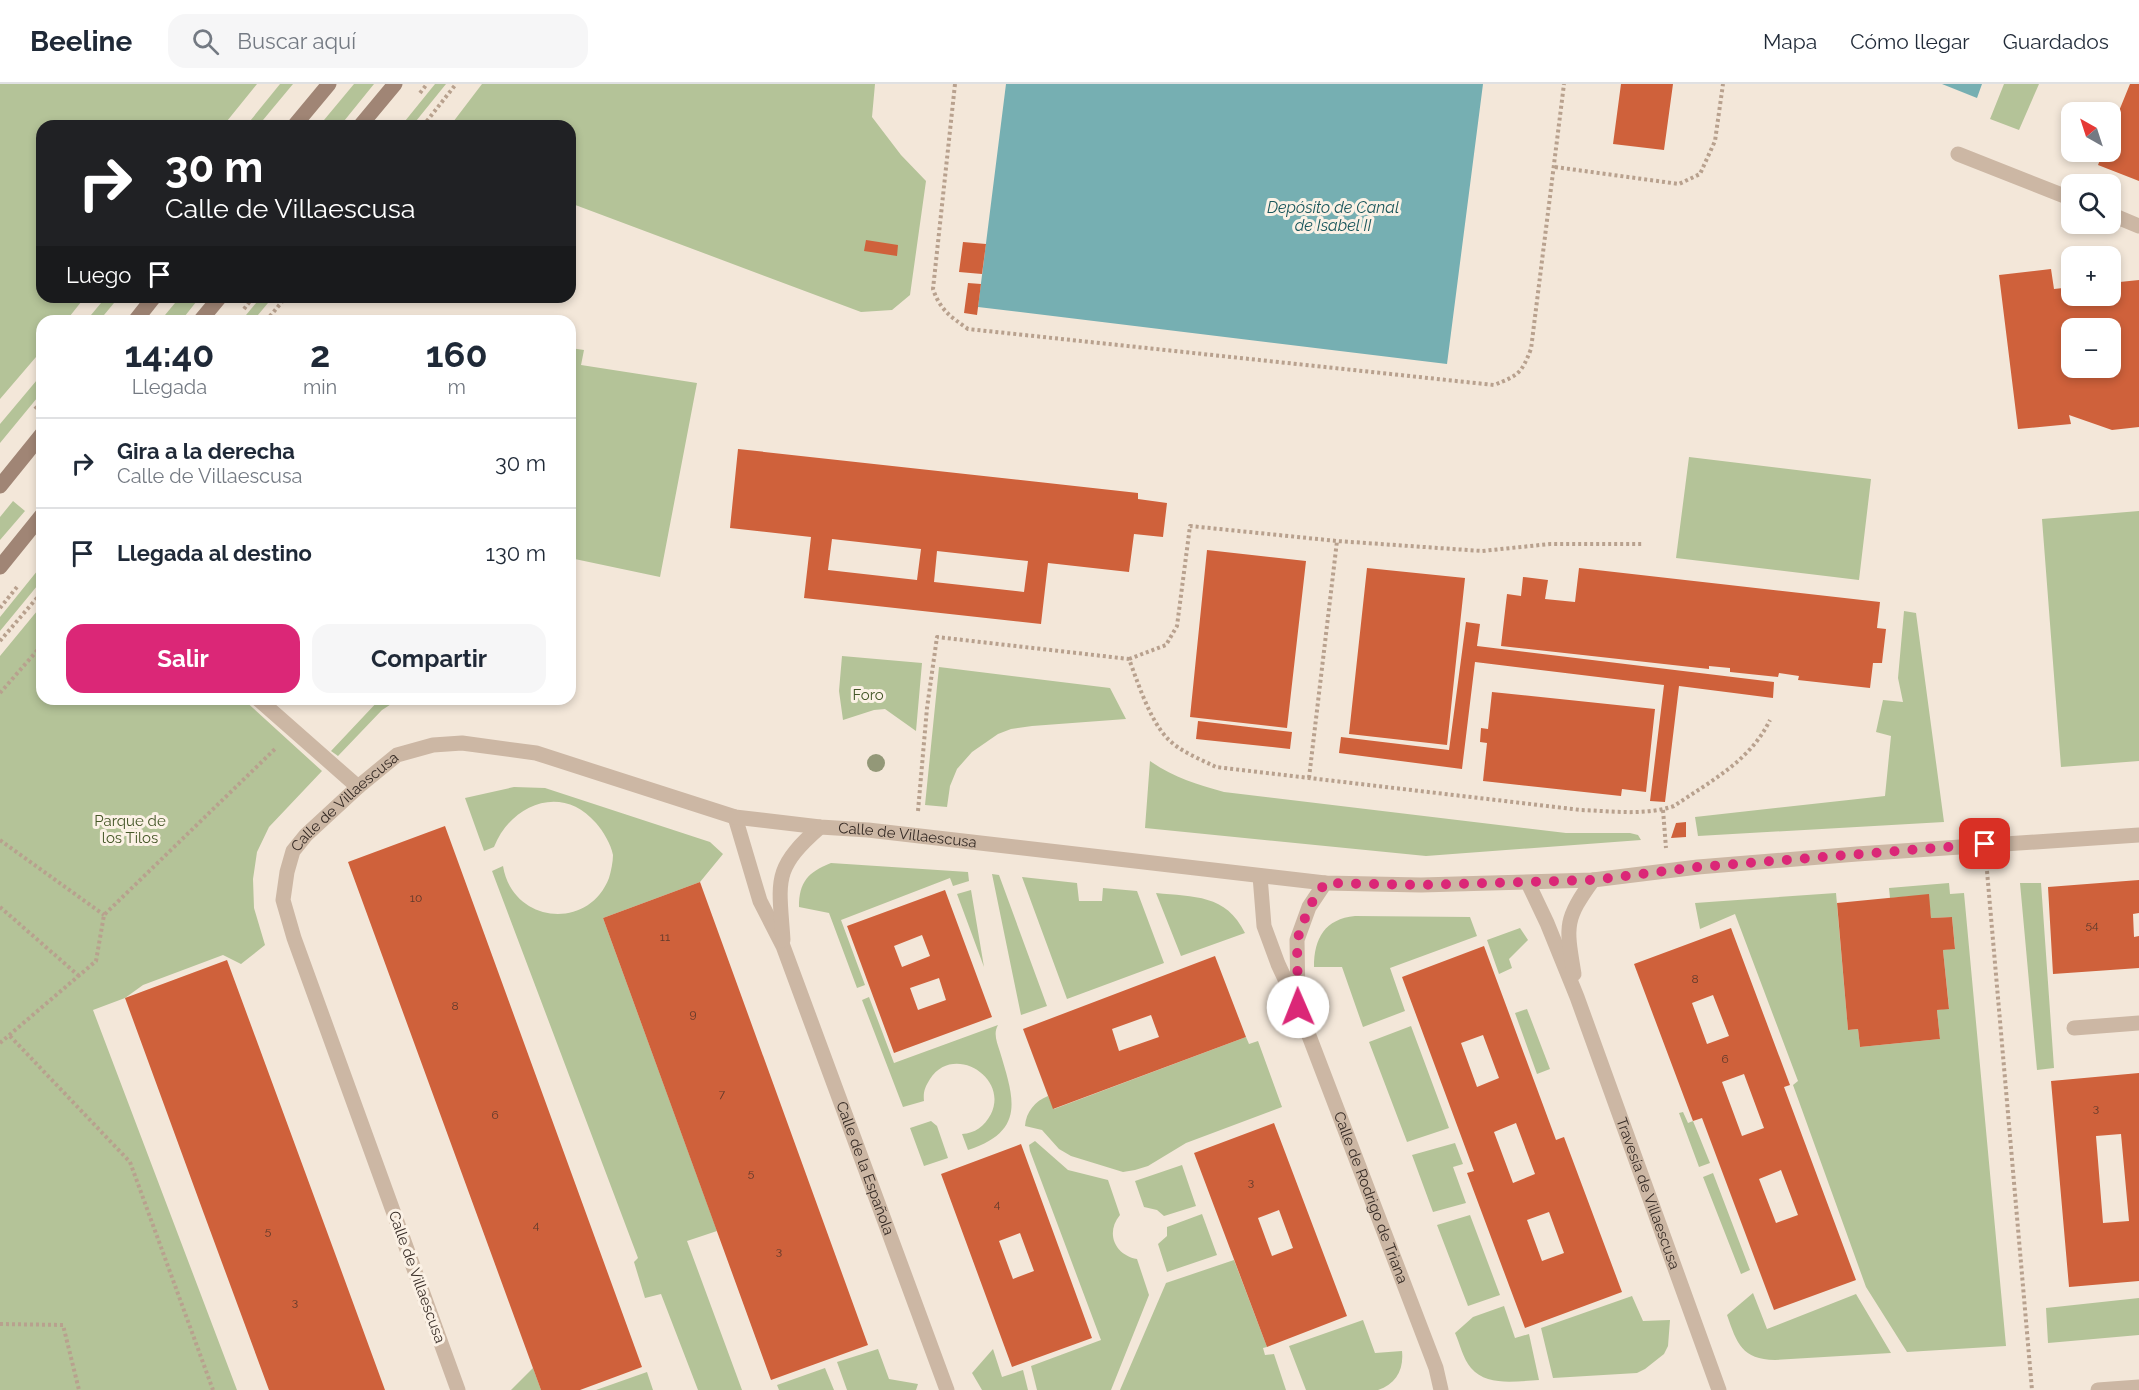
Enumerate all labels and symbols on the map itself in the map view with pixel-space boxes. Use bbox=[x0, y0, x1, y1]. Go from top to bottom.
north arrow bbox=[2061, 102, 2121, 162]
water label: Depósito de Canal de Isabel II bbox=[1267, 198, 1399, 235]
park label: Foro bbox=[852, 686, 884, 704]
street label: Calle de Villaescusa bbox=[287, 748, 402, 855]
park label: Parque de los Tilos bbox=[94, 812, 166, 847]
pin bbox=[1959, 818, 2010, 869]
street label: Calle de Villaescusa bbox=[838, 819, 978, 852]
house number: 10 bbox=[410, 891, 422, 905]
house number: 54 bbox=[2085, 918, 2099, 932]
house number: 11 bbox=[660, 930, 670, 944]
house number: 8 bbox=[1691, 972, 1699, 986]
position arrow bbox=[1266, 975, 1330, 1039]
house number: 8 bbox=[451, 999, 459, 1013]
house number: 9 bbox=[689, 1007, 697, 1021]
house number: 6 bbox=[1721, 1052, 1729, 1066]
house number: 7 bbox=[719, 1087, 726, 1101]
street label: Calle de la Española bbox=[832, 1099, 898, 1237]
house number: 3 bbox=[2093, 1101, 2099, 1115]
house number: 6 bbox=[491, 1108, 499, 1122]
street label: Calle de Rodrigo de Triana bbox=[1330, 1109, 1412, 1286]
street label: Travesía de Villaescusa bbox=[1612, 1115, 1684, 1272]
house number: 5 bbox=[748, 1166, 755, 1180]
house number: 3 bbox=[1248, 1175, 1254, 1189]
house number: 4 bbox=[994, 1197, 1001, 1211]
street label: Calle de Villaescusa bbox=[385, 1209, 449, 1345]
house number: 4 bbox=[533, 1218, 540, 1232]
house number: 5 bbox=[265, 1224, 272, 1238]
house number: 3 bbox=[776, 1244, 782, 1258]
house number: 3 bbox=[292, 1295, 298, 1309]

